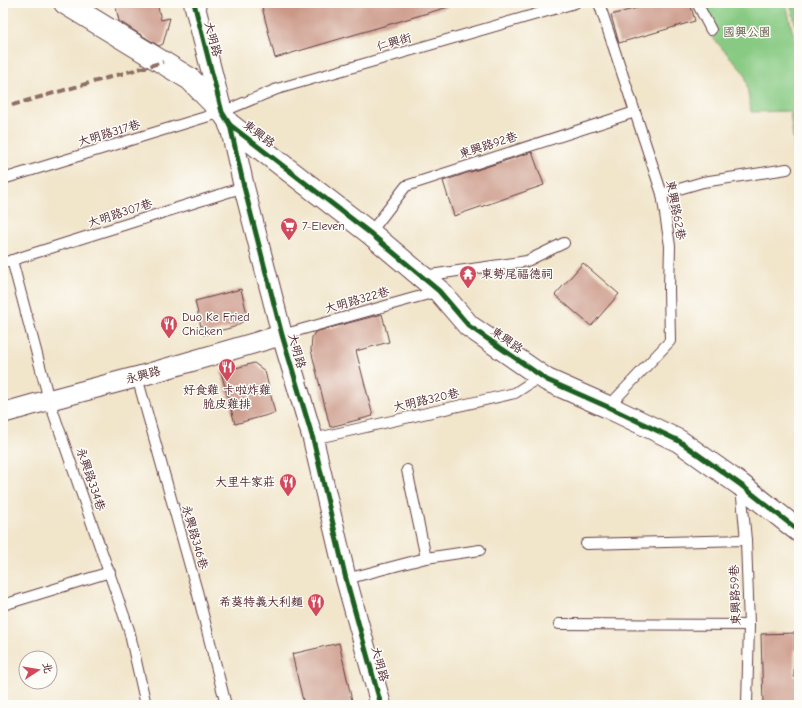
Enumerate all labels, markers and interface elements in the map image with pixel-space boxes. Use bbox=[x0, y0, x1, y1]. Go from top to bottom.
street label: 大明路 bbox=[202, 20, 224, 58]
park label: 國興公園 bbox=[723, 25, 771, 39]
street label: 仁興街 bbox=[375, 30, 413, 54]
street label: 大明路317巷 bbox=[76, 117, 142, 149]
street label: 東興路 bbox=[240, 118, 278, 150]
street label: 東興路92巷 bbox=[457, 129, 519, 161]
street label: 東興路62巷 bbox=[663, 179, 689, 241]
street label: 大明路307巷 bbox=[86, 196, 154, 230]
supermarket icon: 7-Eleven bbox=[279, 216, 299, 241]
place label: 7-Eleven bbox=[302, 219, 345, 233]
temple icon: 東勢尾福德祠 bbox=[458, 264, 478, 289]
place label: 東勢尾福德祠 bbox=[481, 267, 553, 281]
street label: 大明路322巷 bbox=[323, 284, 391, 316]
place label: Duo Ke Fried Chicken bbox=[182, 310, 250, 338]
restaurant icon: Duo Ke Fried Chicken bbox=[159, 314, 179, 339]
street label: 東興路 bbox=[488, 324, 526, 356]
street label: 大明路 bbox=[285, 332, 309, 370]
restaurant icon: 好食雞 卡啦炸雞 脆皮雞排 bbox=[217, 357, 237, 382]
street label: 永興路 bbox=[124, 364, 162, 386]
place label: 好食雞 卡啦炸雞 脆皮雞排 bbox=[183, 383, 271, 411]
street label: 大明路320巷 bbox=[391, 386, 461, 414]
street label: 永興路334巷 bbox=[74, 446, 108, 512]
restaurant icon: 大里牛家莊 bbox=[278, 472, 298, 497]
place label: 大里牛家莊 bbox=[215, 475, 275, 489]
street label: 永興路346巷 bbox=[179, 503, 211, 571]
street label: 東興路59巷 bbox=[727, 564, 743, 626]
restaurant icon: 希葵特義大利麵 bbox=[306, 592, 326, 617]
place label: 希葵特義大利麵 bbox=[219, 595, 303, 609]
street label: 大明路 bbox=[369, 645, 391, 683]
north arrow bbox=[18, 650, 58, 690]
text: 北 bbox=[40, 661, 55, 675]

